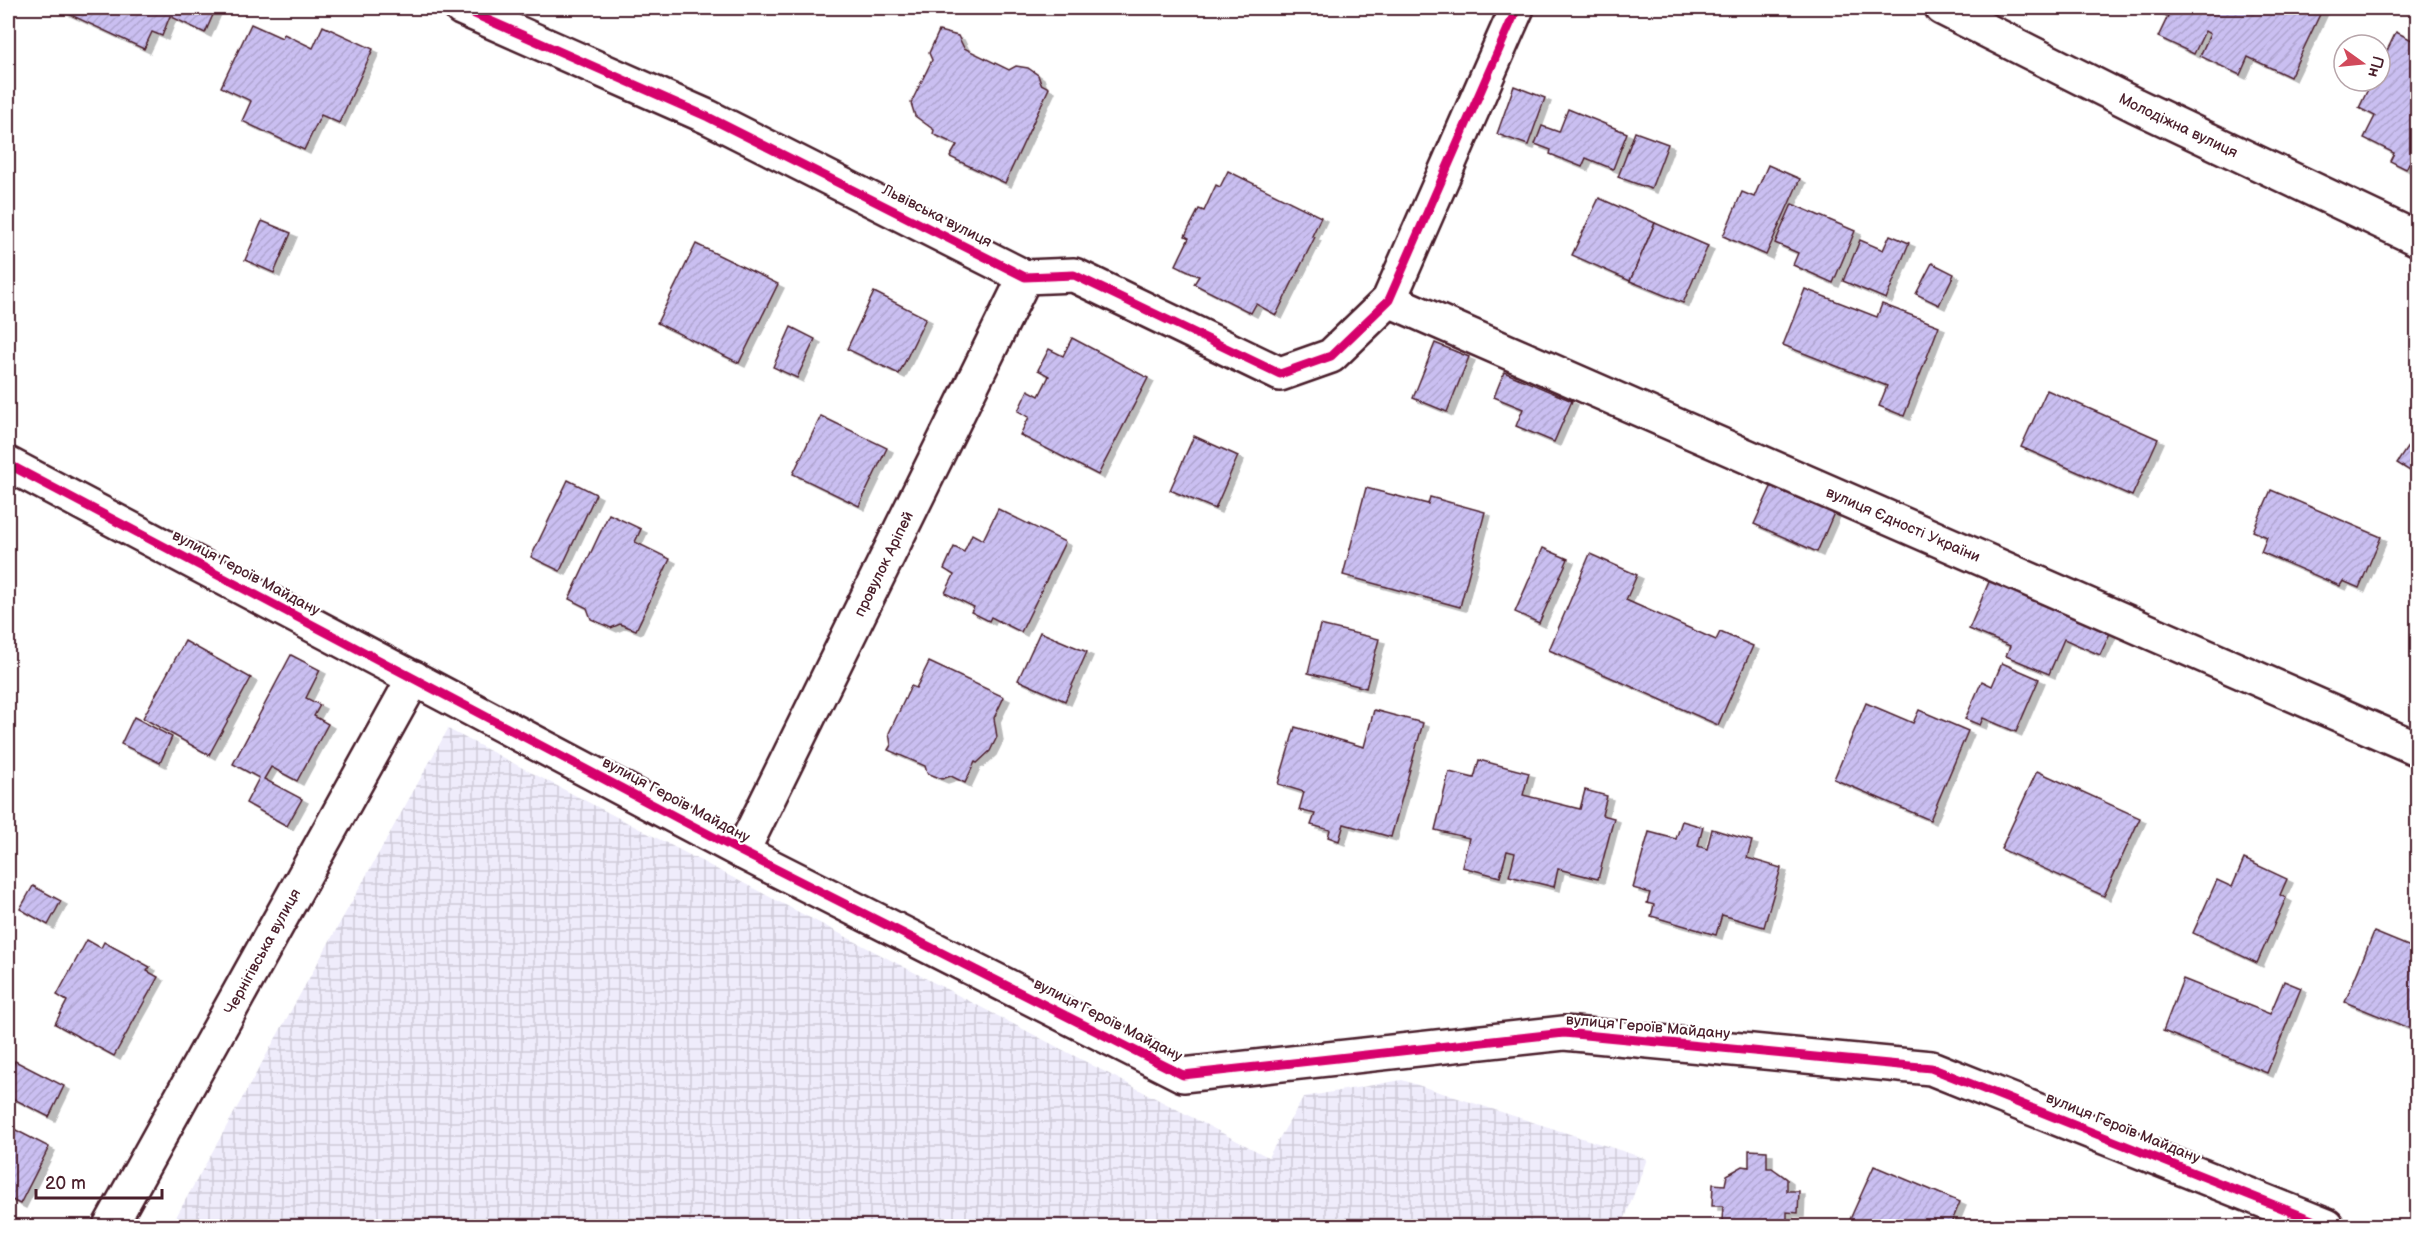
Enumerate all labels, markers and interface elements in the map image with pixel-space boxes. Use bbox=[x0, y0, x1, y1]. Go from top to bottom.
north arrow bbox=[2332, 33, 2392, 93]
text: Пн bbox=[2363, 54, 2387, 79]
street label: Молодіжна вулиця bbox=[2116, 89, 2241, 162]
street label: Львівська вулиця bbox=[878, 180, 995, 252]
street label: вулиця Єдності України bbox=[1823, 482, 1983, 566]
street label: провулок Аріпей bbox=[850, 508, 918, 620]
street label: вулиця Героїв Майдану bbox=[169, 526, 323, 620]
street label: вулиця Героїв Майдану bbox=[599, 753, 753, 847]
street label: Чернігівська вулиця bbox=[220, 885, 305, 1018]
street label: вулиця Героїв Майдану bbox=[1030, 974, 1186, 1066]
street label: вулиця Героїв Майдану bbox=[1565, 1010, 1731, 1044]
street label: вулиця Героїв Майдану bbox=[2043, 1088, 2203, 1168]
scale bar bbox=[36, 1162, 162, 1200]
text: 20 m bbox=[45, 1173, 86, 1194]

